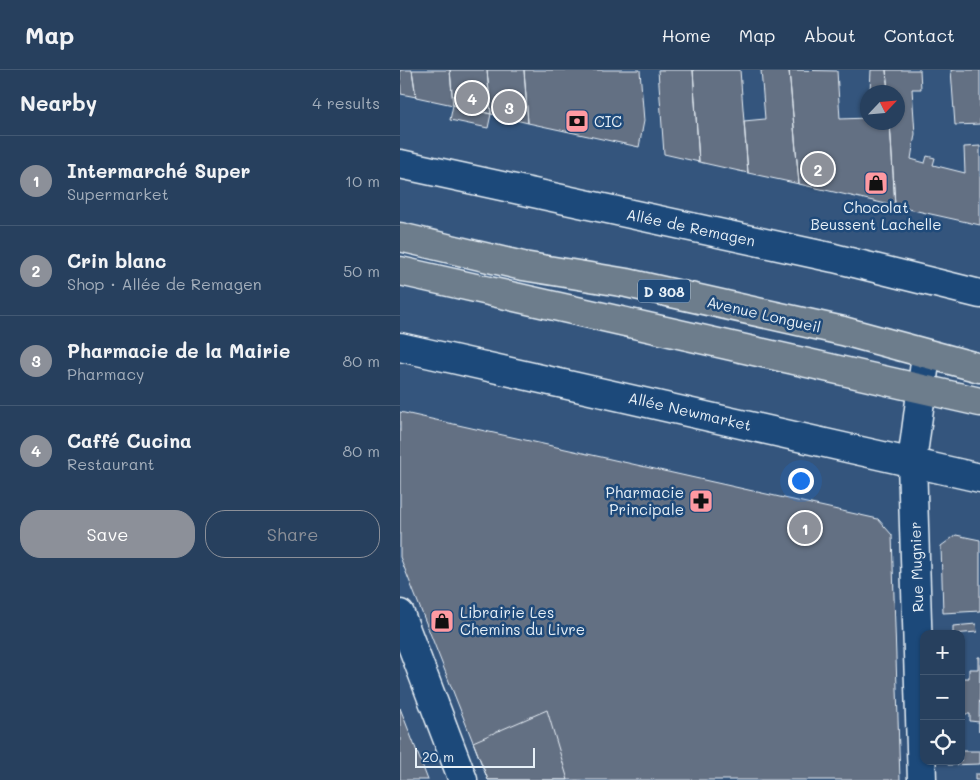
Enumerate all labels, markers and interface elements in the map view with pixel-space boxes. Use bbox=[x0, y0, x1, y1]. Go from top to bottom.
text: Map bbox=[25, 19, 74, 50]
text: Home bbox=[662, 23, 711, 47]
text: Map bbox=[739, 23, 775, 47]
text: About bbox=[803, 23, 856, 47]
text: Contact bbox=[884, 23, 955, 47]
pin: 4 bbox=[456, 79, 488, 117]
north arrow bbox=[860, 85, 905, 130]
pin: 3 bbox=[493, 88, 525, 126]
text: Nearby bbox=[20, 89, 97, 116]
text: 4 results bbox=[312, 92, 380, 113]
bank icon: CIC bbox=[564, 108, 590, 134]
place label: CIC bbox=[594, 111, 622, 131]
pin: 2 bbox=[802, 150, 834, 188]
text: Intermarché Super bbox=[67, 158, 250, 183]
text: 1 bbox=[32, 170, 40, 191]
text: 10 m bbox=[345, 170, 380, 191]
shop icon: Chocolat Beussent Lachelle bbox=[863, 170, 889, 196]
text: Supermarket bbox=[67, 183, 169, 204]
place label: Chocolat Beussent Lachelle bbox=[811, 197, 942, 234]
street label: Allée de Remagen bbox=[625, 204, 757, 250]
text: Crin blanc bbox=[67, 248, 166, 273]
text: 2 bbox=[32, 260, 40, 281]
text: 50 m bbox=[343, 260, 380, 281]
text: Shop · Allée de Remagen bbox=[67, 273, 262, 294]
road number: D 308 bbox=[638, 280, 690, 302]
street label: Avenue Longueil bbox=[705, 291, 823, 337]
text: Pharmacie de la Mairie bbox=[67, 338, 290, 363]
text: 3 bbox=[31, 350, 41, 371]
text: 80 m bbox=[343, 350, 380, 371]
text: Pharmacy bbox=[67, 363, 144, 384]
street label: Allée Newmarket bbox=[626, 387, 754, 435]
text: Caffé Cucina bbox=[67, 428, 192, 453]
text: 4 bbox=[31, 440, 41, 461]
text: 80 m bbox=[343, 440, 380, 461]
text: Restaurant bbox=[67, 453, 155, 474]
your location bbox=[788, 468, 814, 494]
place label: Pharmacie Principale bbox=[606, 482, 684, 519]
pharmacy icon: Pharmacie Principale bbox=[688, 488, 714, 514]
pin: 1 bbox=[789, 509, 821, 547]
button: Save bbox=[20, 510, 195, 558]
button: Share bbox=[205, 510, 380, 558]
street label: Rue Mugnier bbox=[904, 521, 928, 613]
place label: Librairie Les Chemins du Livre bbox=[460, 602, 585, 639]
shop icon: Librairie Les Chemins du Livre bbox=[429, 608, 455, 634]
map controls bbox=[920, 630, 965, 765]
button: + bbox=[920, 630, 965, 675]
button: − bbox=[920, 675, 965, 720]
button: locate bbox=[920, 720, 965, 765]
scale bar bbox=[415, 745, 535, 768]
text: 20 m bbox=[422, 747, 454, 766]

